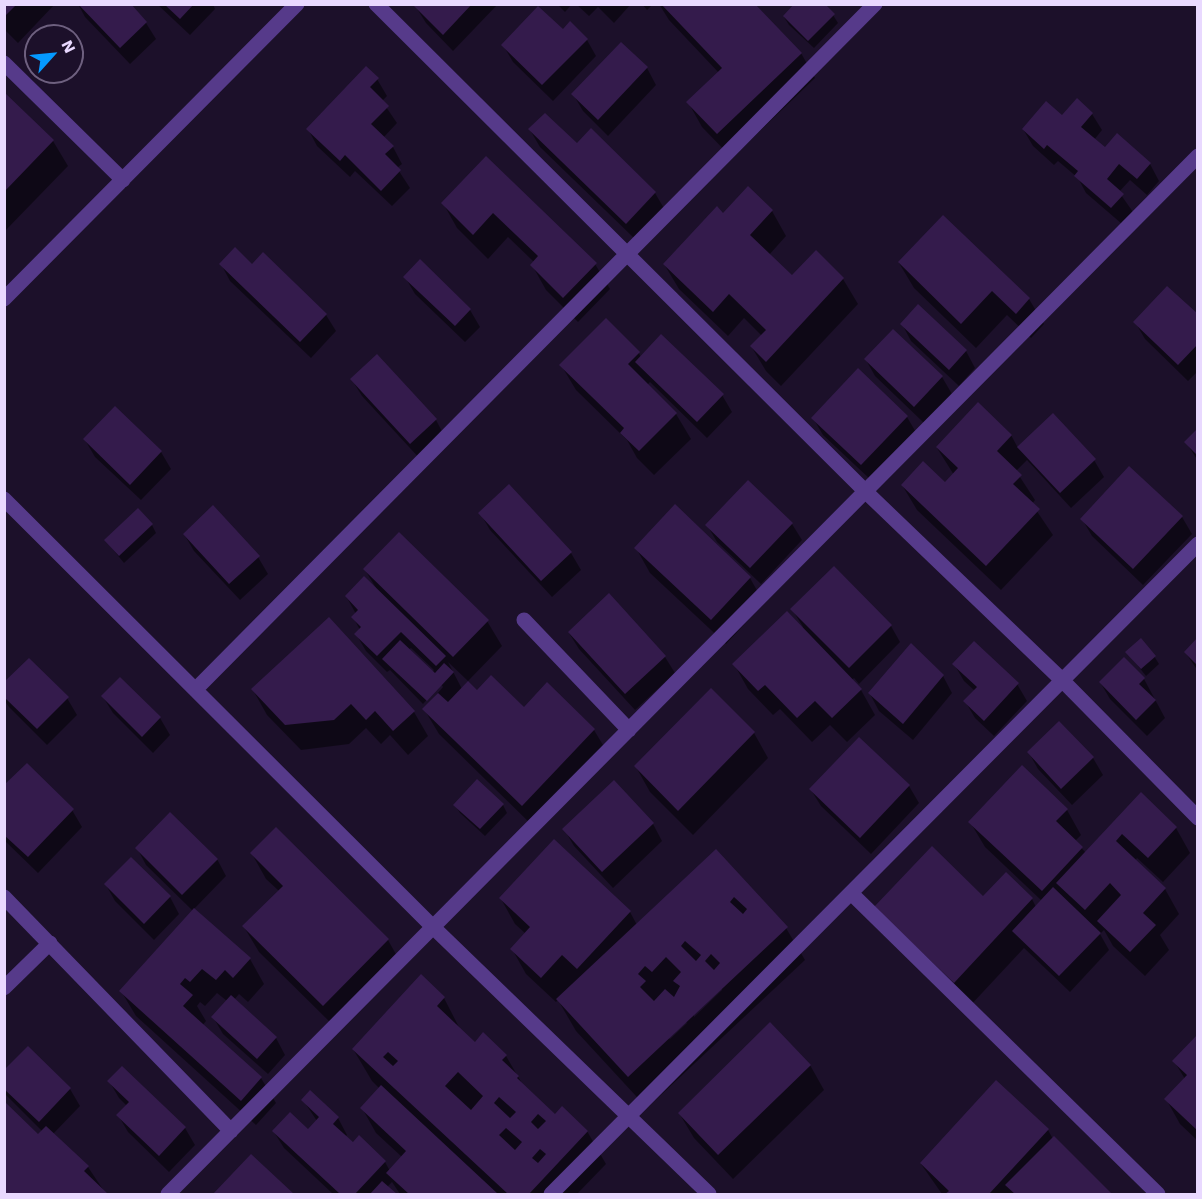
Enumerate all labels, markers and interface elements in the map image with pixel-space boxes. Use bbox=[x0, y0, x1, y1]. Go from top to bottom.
north arrow bbox=[24, 24, 84, 84]
text: N bbox=[58, 37, 80, 56]

